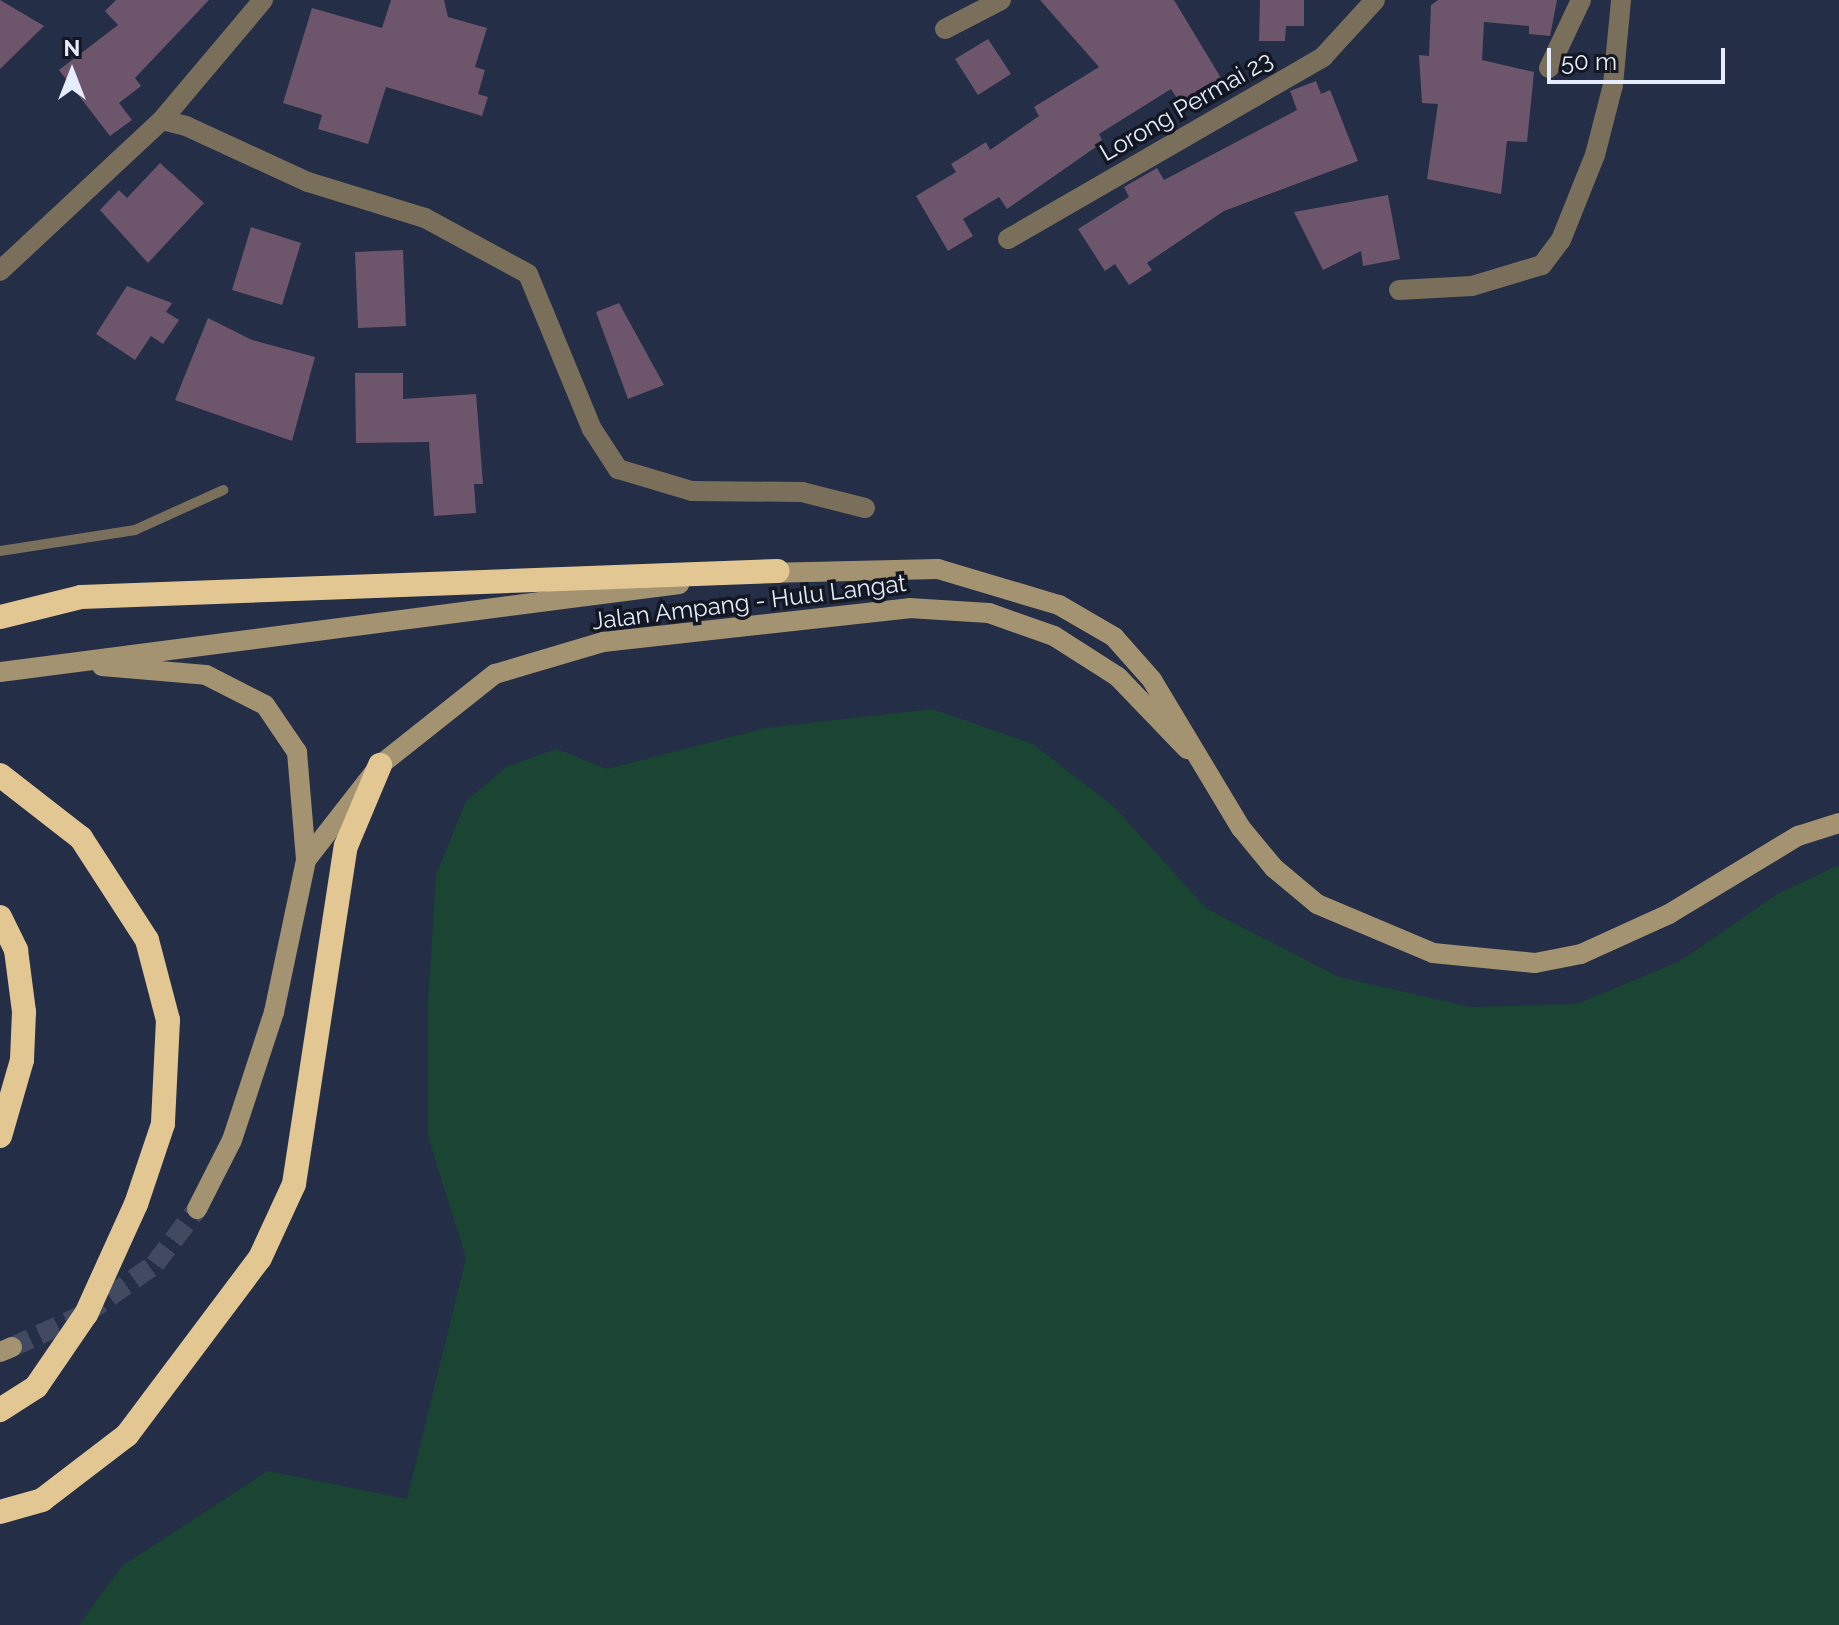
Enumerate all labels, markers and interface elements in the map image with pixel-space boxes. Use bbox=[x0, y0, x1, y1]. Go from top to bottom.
north arrow bbox=[32, 32, 112, 112]
scale bar bbox=[1551, 32, 1729, 82]
text: N bbox=[64, 35, 80, 61]
street label: Lorong Permai 23 bbox=[1095, 45, 1277, 167]
text: 50 m bbox=[1561, 47, 1617, 76]
street label: Jalan Ampang - Hulu Langat bbox=[590, 568, 908, 636]

